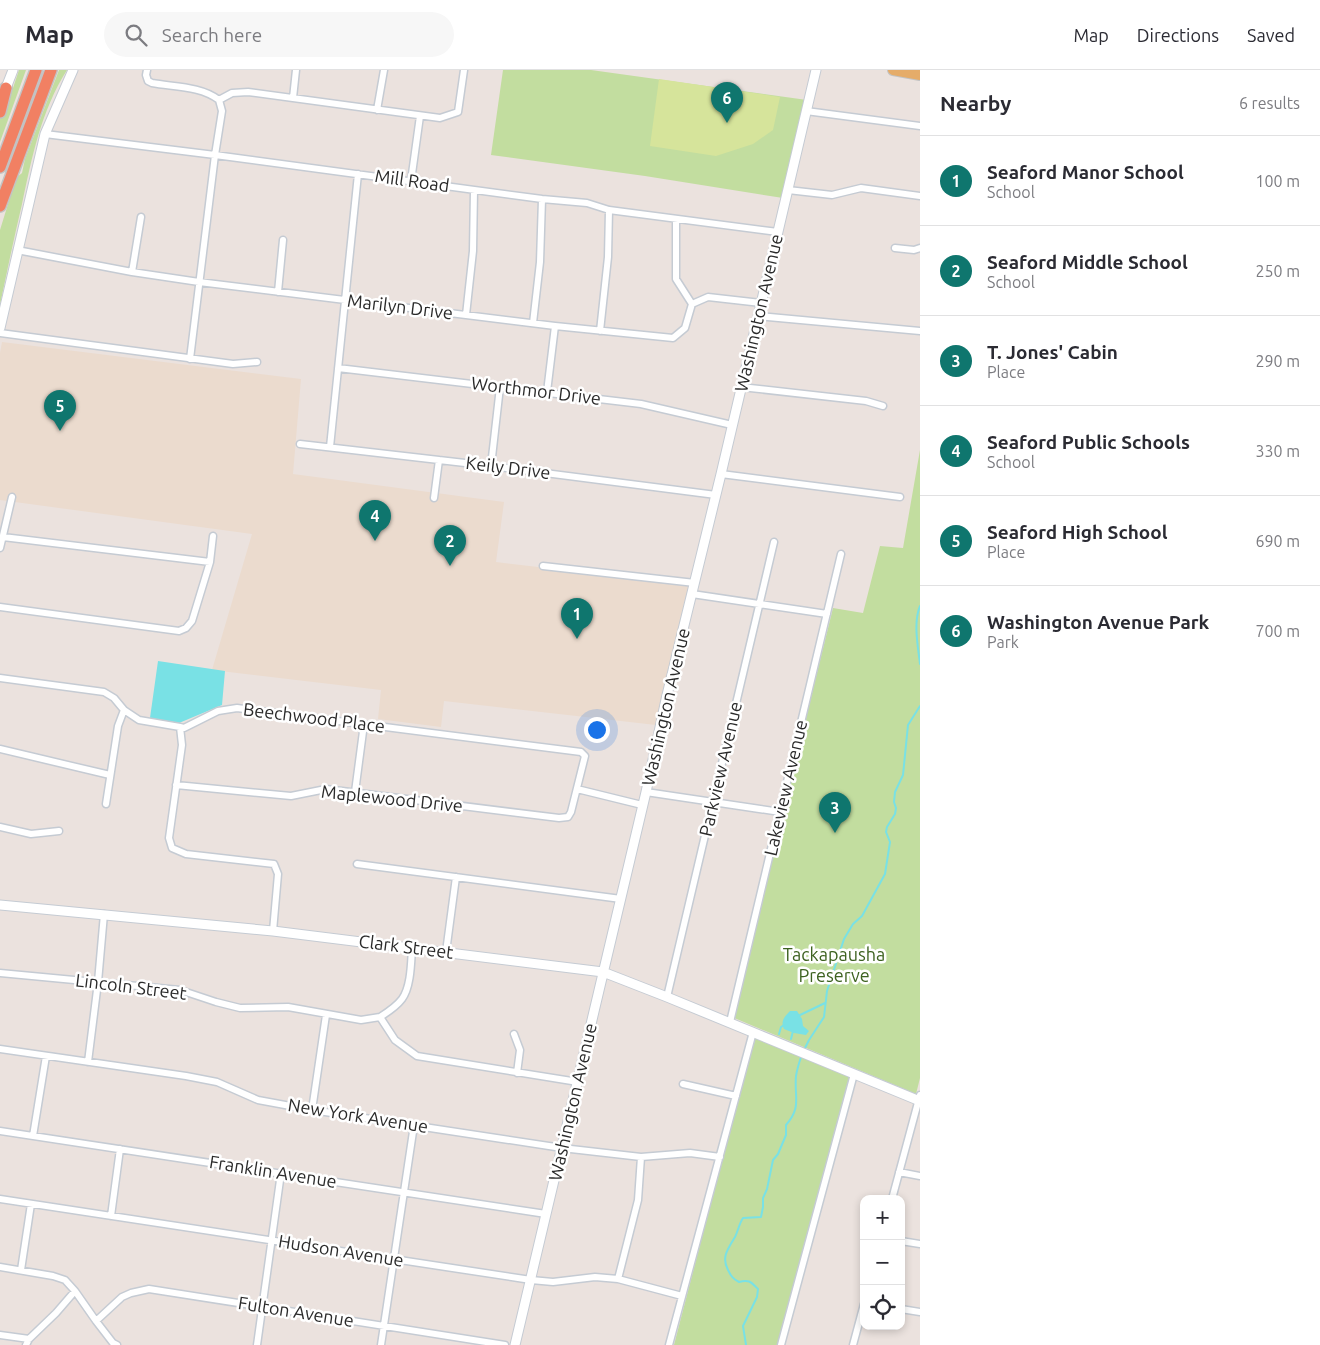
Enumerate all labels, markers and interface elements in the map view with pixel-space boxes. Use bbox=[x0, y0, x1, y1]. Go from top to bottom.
search box bbox=[104, 12, 454, 57]
text: Map bbox=[25, 21, 74, 48]
icon: search bbox=[122, 21, 150, 49]
text: Search here bbox=[162, 24, 262, 46]
text: Map bbox=[1073, 25, 1109, 45]
text: Directions bbox=[1137, 25, 1219, 45]
text: Saved bbox=[1247, 25, 1295, 45]
pin: 6 bbox=[711, 82, 743, 123]
text: Nearby bbox=[940, 91, 1011, 115]
text: 6 results bbox=[1239, 94, 1300, 112]
text: Seaford Manor School bbox=[987, 161, 1184, 183]
street label: Mill Road bbox=[374, 165, 451, 195]
text: 1 bbox=[951, 172, 961, 190]
text: 100 m bbox=[1255, 172, 1300, 190]
text: School bbox=[987, 183, 1035, 201]
street label: Washington Avenue bbox=[730, 232, 786, 394]
text: Seaford Middle School bbox=[987, 251, 1188, 273]
text: 2 bbox=[951, 262, 961, 280]
text: 250 m bbox=[1255, 262, 1300, 280]
text: School bbox=[987, 273, 1035, 291]
street label: Marilyn Drive bbox=[346, 290, 454, 322]
text: T. Jones' Cabin bbox=[987, 341, 1118, 363]
text: 3 bbox=[951, 352, 961, 370]
text: 290 m bbox=[1255, 352, 1300, 370]
text: Place bbox=[987, 363, 1025, 381]
street label: Worthmor Drive bbox=[470, 372, 602, 408]
pin: 5 bbox=[44, 390, 76, 431]
text: Seaford Public Schools bbox=[987, 431, 1190, 453]
text: 4 bbox=[951, 442, 961, 460]
text: 330 m bbox=[1255, 442, 1300, 460]
street label: Keily Drive bbox=[465, 452, 552, 482]
text: School bbox=[987, 453, 1035, 471]
pin: 4 bbox=[359, 500, 391, 541]
text: Seaford High School bbox=[987, 521, 1167, 543]
pin: 2 bbox=[434, 525, 466, 566]
text: 5 bbox=[951, 532, 961, 550]
text: 690 m bbox=[1255, 532, 1300, 550]
text: Place bbox=[987, 543, 1025, 561]
pin: 1 bbox=[561, 598, 593, 639]
text: Washington Avenue Park bbox=[987, 611, 1209, 633]
text: 6 bbox=[951, 622, 961, 640]
text: 700 m bbox=[1255, 622, 1300, 640]
street label: Washington Avenue bbox=[637, 626, 693, 788]
text: Park bbox=[987, 633, 1019, 651]
street label: Beechwood Place bbox=[242, 698, 386, 736]
street label: Parkview Avenue bbox=[695, 699, 745, 838]
your location bbox=[584, 717, 610, 743]
street label: Lakeview Avenue bbox=[760, 718, 810, 858]
street label: Maplewood Drive bbox=[320, 781, 464, 815]
pin: 3 bbox=[819, 792, 851, 833]
street label: Clark Street bbox=[358, 930, 455, 962]
park label: Tackapausha Preserve bbox=[783, 944, 885, 985]
street label: Lincoln Street bbox=[74, 969, 188, 1003]
street label: Washington Avenue bbox=[544, 1021, 600, 1183]
street label: New York Avenue bbox=[287, 1094, 430, 1136]
street label: Franklin Avenue bbox=[208, 1151, 338, 1191]
map controls bbox=[860, 1195, 905, 1330]
button: + bbox=[860, 1195, 905, 1240]
street label: Hudson Avenue bbox=[277, 1230, 405, 1270]
button: − bbox=[860, 1240, 905, 1285]
button: locate bbox=[860, 1285, 905, 1330]
street label: Fulton Avenue bbox=[237, 1292, 355, 1330]

